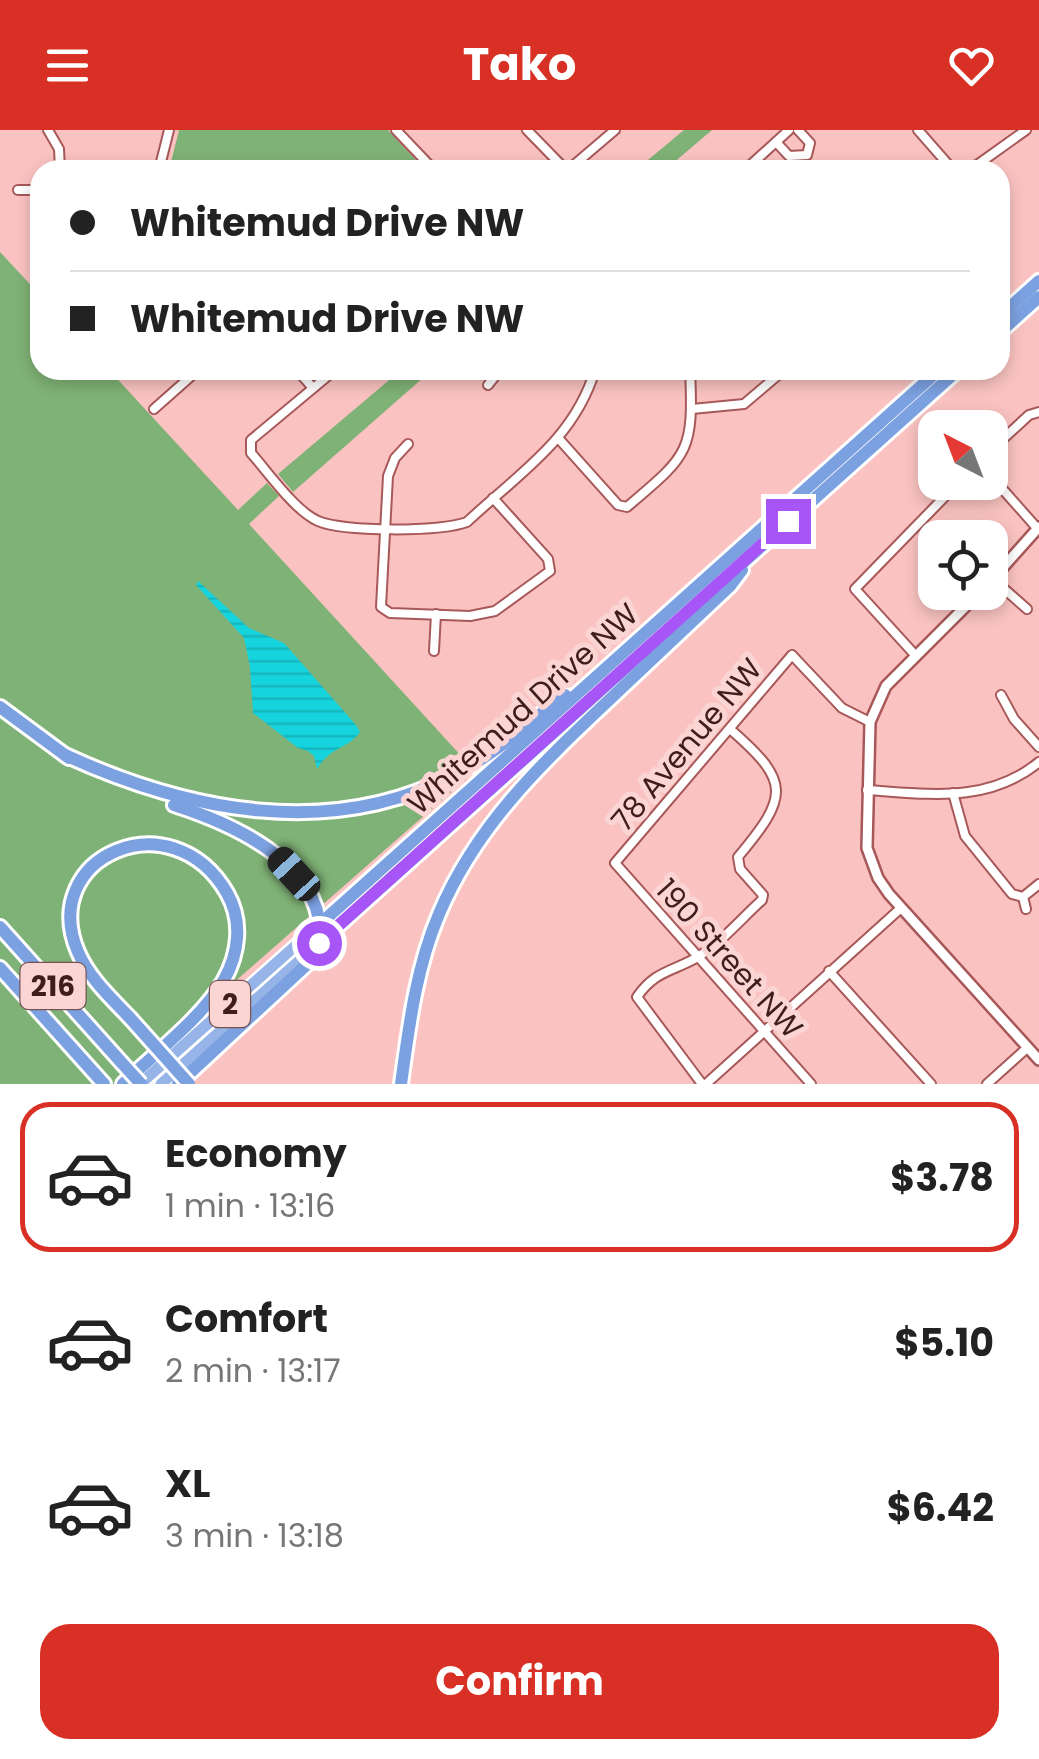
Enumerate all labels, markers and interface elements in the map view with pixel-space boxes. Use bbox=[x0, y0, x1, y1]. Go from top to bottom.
text: Tako bbox=[463, 33, 576, 96]
icon: menu bbox=[40, 38, 95, 93]
icon: heart bbox=[944, 38, 999, 93]
text: Whitemud Drive NW bbox=[130, 196, 524, 249]
text: Whitemud Drive NW bbox=[130, 292, 524, 345]
north arrow bbox=[918, 410, 1008, 500]
map controls bbox=[918, 410, 1008, 610]
route end bbox=[766, 499, 811, 544]
button: locate bbox=[918, 520, 1008, 610]
street label: Whitemud Drive NW bbox=[398, 593, 648, 824]
street label: 78 Avenue NW bbox=[601, 649, 772, 841]
car bbox=[263, 842, 325, 906]
street label: 190 Street NW bbox=[646, 869, 813, 1048]
route start bbox=[297, 921, 342, 966]
road number: 216 bbox=[20, 963, 86, 1009]
road number: 2 bbox=[210, 981, 250, 1027]
text: Economy bbox=[165, 1127, 347, 1180]
icon: car bbox=[45, 1132, 135, 1222]
text: $3.78 bbox=[890, 1151, 994, 1204]
text: 1 min · 13:16 bbox=[165, 1183, 335, 1228]
text: Comfort bbox=[165, 1292, 328, 1345]
icon: car bbox=[45, 1297, 135, 1387]
text: $5.10 bbox=[895, 1316, 994, 1369]
text: 2 min · 13:17 bbox=[165, 1348, 341, 1393]
text: XL bbox=[165, 1457, 210, 1510]
icon: car bbox=[45, 1462, 135, 1552]
text: $6.42 bbox=[887, 1481, 994, 1534]
text: 3 min · 13:18 bbox=[165, 1513, 344, 1558]
button: Confirm bbox=[40, 1624, 999, 1739]

